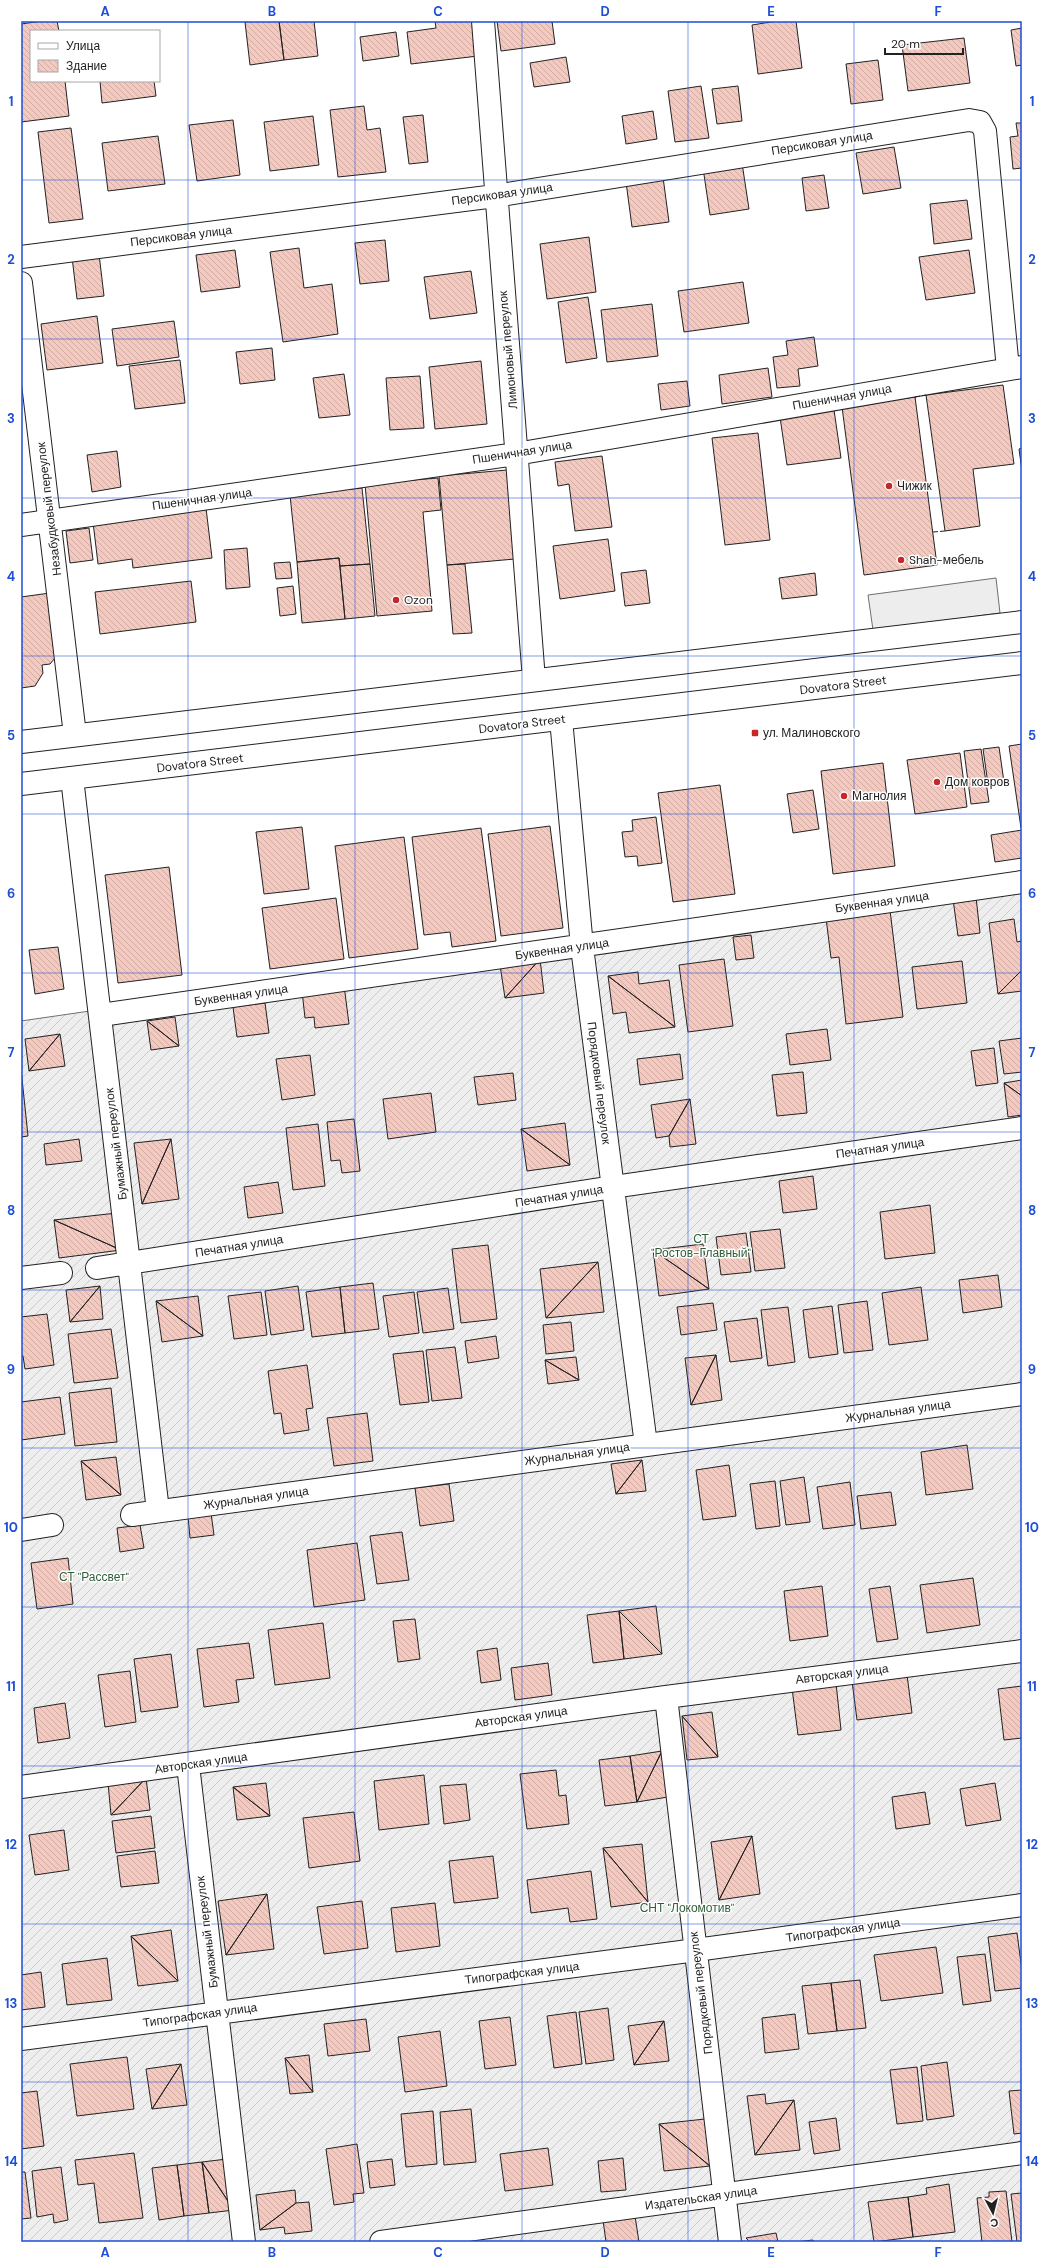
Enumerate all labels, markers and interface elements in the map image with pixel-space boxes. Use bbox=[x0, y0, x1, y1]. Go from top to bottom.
text: A bbox=[100, 3, 110, 20]
text: B bbox=[268, 3, 276, 20]
text: C bbox=[433, 3, 443, 20]
text: D bbox=[600, 3, 610, 20]
text: E bbox=[767, 3, 775, 20]
text: F bbox=[934, 3, 942, 20]
legend bbox=[30, 30, 160, 82]
scale bar bbox=[885, 30, 963, 56]
text: 20 m bbox=[891, 36, 920, 52]
text: Улица bbox=[66, 38, 100, 54]
text: Здание bbox=[66, 58, 107, 74]
text: 1 bbox=[9, 93, 13, 110]
text: 1 bbox=[1030, 93, 1034, 110]
street label: Персиковая улица bbox=[770, 127, 874, 159]
street label: Персиковая улица bbox=[450, 179, 554, 209]
street label: Персиковая улица bbox=[129, 222, 233, 250]
text: 2 bbox=[7, 251, 15, 268]
text: 2 bbox=[1028, 251, 1036, 268]
street label: Лимоновый переулок bbox=[495, 289, 521, 410]
street label: Пшеничная улица bbox=[791, 380, 893, 414]
text: 3 bbox=[7, 410, 15, 427]
text: 3 bbox=[1028, 410, 1036, 427]
street label: Пшеничная улица bbox=[471, 436, 573, 468]
street label: Незабудковый переулок bbox=[33, 440, 65, 577]
place label: Чижик bbox=[897, 478, 932, 494]
marker: Чижик bbox=[884, 481, 894, 491]
street label: Пшеничная улица bbox=[151, 484, 253, 514]
place label: Shah-мебель bbox=[909, 552, 984, 568]
marker: Shah-мебель bbox=[896, 555, 906, 565]
text: 4 bbox=[7, 568, 15, 585]
text: 4 bbox=[1028, 568, 1036, 585]
place label: Ozon bbox=[404, 592, 433, 608]
marker: Ozon bbox=[391, 595, 401, 605]
street label: Dovatora Street bbox=[799, 672, 888, 698]
street label: Dovatora Street bbox=[478, 711, 567, 737]
place label: ул. Малиновского bbox=[763, 725, 861, 741]
text: 5 bbox=[7, 727, 15, 744]
text: 5 bbox=[1028, 727, 1036, 744]
marker: ул. Малиновского bbox=[750, 728, 760, 738]
street label: Dovatora Street bbox=[156, 750, 245, 776]
place label: Дом ковров bbox=[945, 774, 1010, 790]
marker: Дом ковров bbox=[932, 777, 942, 787]
place label: Магнолия bbox=[852, 788, 906, 804]
marker: Магнолия bbox=[839, 791, 849, 801]
text: 6 bbox=[7, 885, 15, 902]
text: 6 bbox=[1028, 885, 1036, 902]
street label: Буквенная улица bbox=[834, 887, 930, 916]
street label: Буквенная улица bbox=[514, 934, 610, 963]
street label: Буквенная улица bbox=[193, 980, 289, 1009]
street label: Порядковый переулок bbox=[584, 1021, 615, 1146]
text: 7 bbox=[8, 1044, 15, 1061]
text: 7 bbox=[1029, 1044, 1036, 1061]
street label: Бумажный переулок bbox=[101, 1086, 131, 1201]
street label: Печатная улица bbox=[835, 1134, 926, 1162]
street label: Печатная улица bbox=[514, 1181, 605, 1211]
text: 8 bbox=[7, 1202, 15, 1219]
text: 8 bbox=[1028, 1202, 1036, 1219]
street label: Печатная улица bbox=[194, 1231, 285, 1261]
park label: СТ "Ростов-Главный" bbox=[651, 1231, 751, 1261]
text: 9 bbox=[7, 1361, 15, 1378]
text: 9 bbox=[1028, 1361, 1036, 1378]
street label: Журнальная улица bbox=[844, 1396, 952, 1426]
street label: Журнальная улица bbox=[523, 1439, 631, 1469]
street label: Журнальная улица bbox=[202, 1483, 310, 1513]
text: 10 bbox=[4, 1519, 18, 1536]
text: 10 bbox=[1025, 1519, 1039, 1536]
park label: СТ "Рассвет" bbox=[59, 1569, 130, 1585]
street label: Авторская улица bbox=[795, 1660, 890, 1688]
text: 11 bbox=[6, 1678, 16, 1695]
text: 11 bbox=[1027, 1678, 1037, 1695]
street label: Авторская улица bbox=[473, 1703, 569, 1731]
street label: Авторская улица bbox=[153, 1749, 249, 1777]
text: 12 bbox=[5, 1836, 17, 1853]
text: 12 bbox=[1026, 1836, 1038, 1853]
street label: Бумажный переулок bbox=[192, 1874, 222, 1989]
park label: СНТ "Локомотив" bbox=[640, 1900, 735, 1916]
street label: Типографская улица bbox=[785, 1914, 901, 1946]
street label: Порядковый переулок bbox=[685, 1930, 716, 2055]
street label: Типографская улица bbox=[464, 1958, 580, 1988]
text: 13 bbox=[5, 1995, 17, 2012]
text: 13 bbox=[1026, 1995, 1038, 2012]
street label: Типографская улица bbox=[142, 1999, 258, 2031]
text: 14 bbox=[4, 2153, 18, 2170]
text: 14 bbox=[1025, 2153, 1039, 2170]
street label: Издательская улица bbox=[644, 2182, 758, 2214]
north arrow bbox=[973, 2193, 1013, 2233]
text: С bbox=[989, 2215, 999, 2230]
text: A bbox=[100, 2244, 110, 2261]
text: B bbox=[268, 2244, 276, 2261]
text: C bbox=[433, 2244, 443, 2261]
text: D bbox=[600, 2244, 610, 2261]
text: E bbox=[767, 2244, 775, 2261]
text: F bbox=[934, 2244, 942, 2261]

